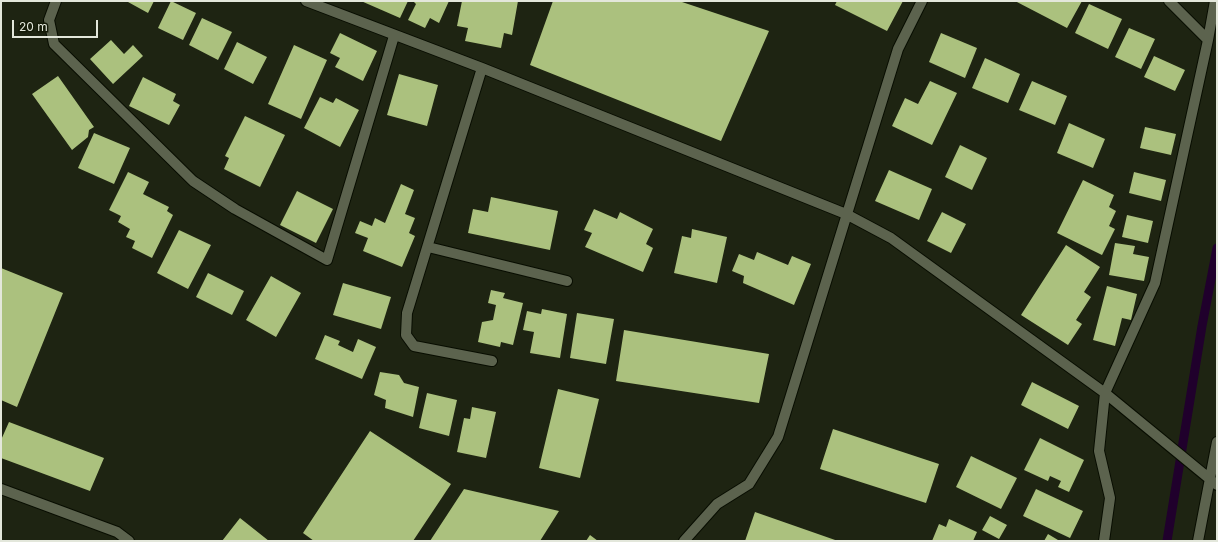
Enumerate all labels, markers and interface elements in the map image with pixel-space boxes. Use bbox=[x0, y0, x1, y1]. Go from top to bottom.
scale bar bbox=[14, 12, 100, 38]
text: 20 m bbox=[19, 19, 48, 34]

